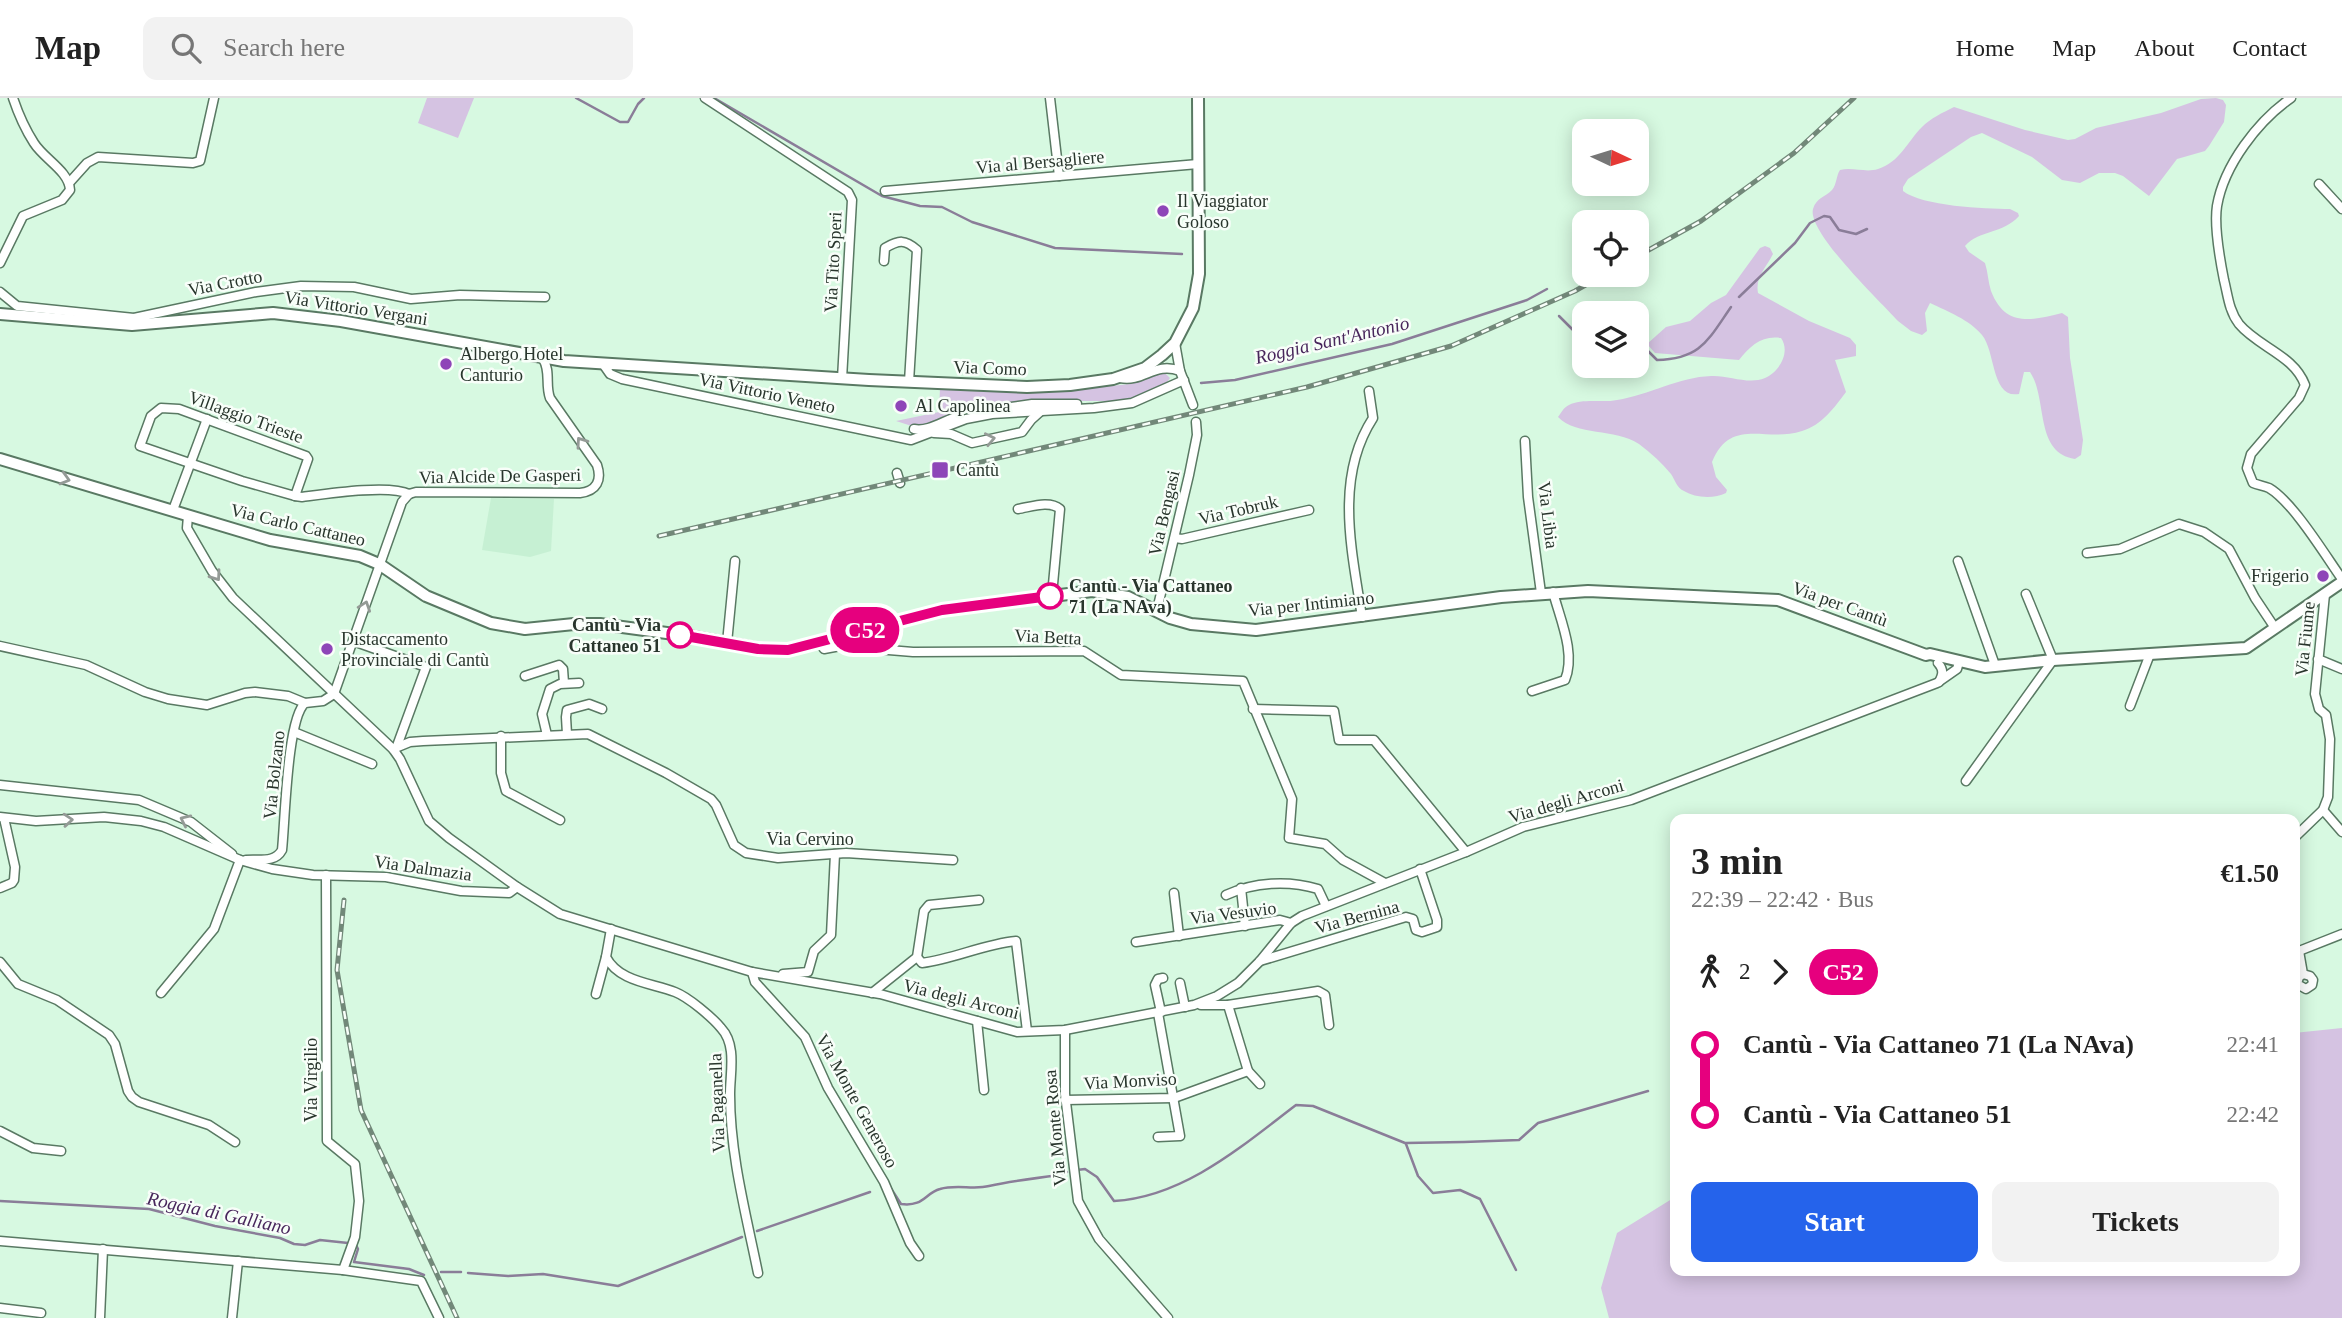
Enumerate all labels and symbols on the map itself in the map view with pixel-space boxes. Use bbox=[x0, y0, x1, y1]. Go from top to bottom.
north arrow bbox=[1572, 119, 1648, 196]
street label: Via al Bersagliere bbox=[975, 146, 1105, 178]
place label: Il Viaggiator Goloso bbox=[1177, 191, 1268, 232]
marker: Il Viaggiator Goloso bbox=[1155, 203, 1171, 219]
street label: Via Tito Speri bbox=[820, 211, 846, 313]
street label: Via Crotto bbox=[186, 266, 264, 300]
street label: Via Vittorio Vergani bbox=[283, 287, 429, 329]
water label: Roggia Sant'Antonio bbox=[1252, 312, 1411, 368]
place label: Albergo Hotel Canturio bbox=[460, 344, 563, 385]
marker: Albergo Hotel Canturio bbox=[438, 356, 454, 372]
street label: Via Como bbox=[953, 357, 1027, 379]
street label: Via Vittorio Veneto bbox=[697, 369, 837, 417]
street label: Villaggio Trieste bbox=[186, 387, 306, 447]
place label: Al Capolinea bbox=[915, 396, 1010, 416]
marker: Al Capolinea bbox=[893, 398, 909, 414]
one-way arrow bbox=[984, 433, 996, 448]
one-way arrow bbox=[577, 437, 589, 450]
marker: Cantù bbox=[930, 460, 950, 480]
place label: Cantù bbox=[956, 460, 999, 480]
street label: Via Alcide De Gasperi bbox=[419, 465, 581, 487]
street label: Via Bengasi bbox=[1144, 468, 1184, 558]
one-way arrow bbox=[59, 471, 71, 486]
street label: Via Libia bbox=[1534, 480, 1562, 550]
street label: Via Tobruk bbox=[1196, 491, 1280, 529]
street label: Via Carlo Cattaneo bbox=[229, 500, 367, 550]
place label: Frigerio bbox=[2251, 566, 2309, 586]
one-way arrow bbox=[208, 568, 220, 581]
marker: Frigerio bbox=[2315, 568, 2331, 584]
place label: Cantù - Via Cattaneo 71 (La NAva) bbox=[1069, 576, 1233, 618]
street label: Via per Cantù bbox=[1790, 578, 1890, 630]
marker: Cantù - Via Cattaneo 71 (La NAva) bbox=[1037, 583, 1063, 609]
street label: Via per Intimiano bbox=[1247, 587, 1375, 621]
one-way arrow bbox=[357, 600, 371, 613]
street label: Via Fiume bbox=[2291, 600, 2319, 678]
line badge: C52 bbox=[825, 607, 905, 653]
place label: Cantù - Via Cattaneo 51 bbox=[569, 615, 661, 656]
marker: Cantù - Via Cattaneo 51 bbox=[667, 622, 693, 648]
street label: Via Betta bbox=[1014, 625, 1082, 649]
place label: Distaccamento Provinciale di Cantù bbox=[341, 629, 489, 670]
marker: Distaccamento Provinciale di Cantù bbox=[319, 641, 335, 657]
street label: Via Bolzano bbox=[259, 729, 289, 821]
street label: Via degli Arconi bbox=[1506, 775, 1626, 827]
one-way arrow bbox=[63, 813, 74, 828]
one-way arrow bbox=[180, 814, 192, 828]
street label: Via Cervino bbox=[766, 829, 854, 849]
street label: Via Dalmazia bbox=[373, 851, 473, 885]
street label: Via Bernina bbox=[1313, 896, 1401, 938]
street label: Via Vesuvio bbox=[1189, 898, 1277, 928]
street label: Via degli Arconi bbox=[901, 975, 1021, 1023]
street label: Via Monte Generoso bbox=[812, 1031, 902, 1171]
street label: Via Virgilio bbox=[301, 1038, 321, 1122]
street label: Via Paganella bbox=[705, 1053, 729, 1153]
street label: Via Monte Rosa bbox=[1040, 1069, 1070, 1187]
street label: Via Monviso bbox=[1083, 1069, 1177, 1093]
water label: Roggia di Galliano bbox=[144, 1187, 293, 1239]

